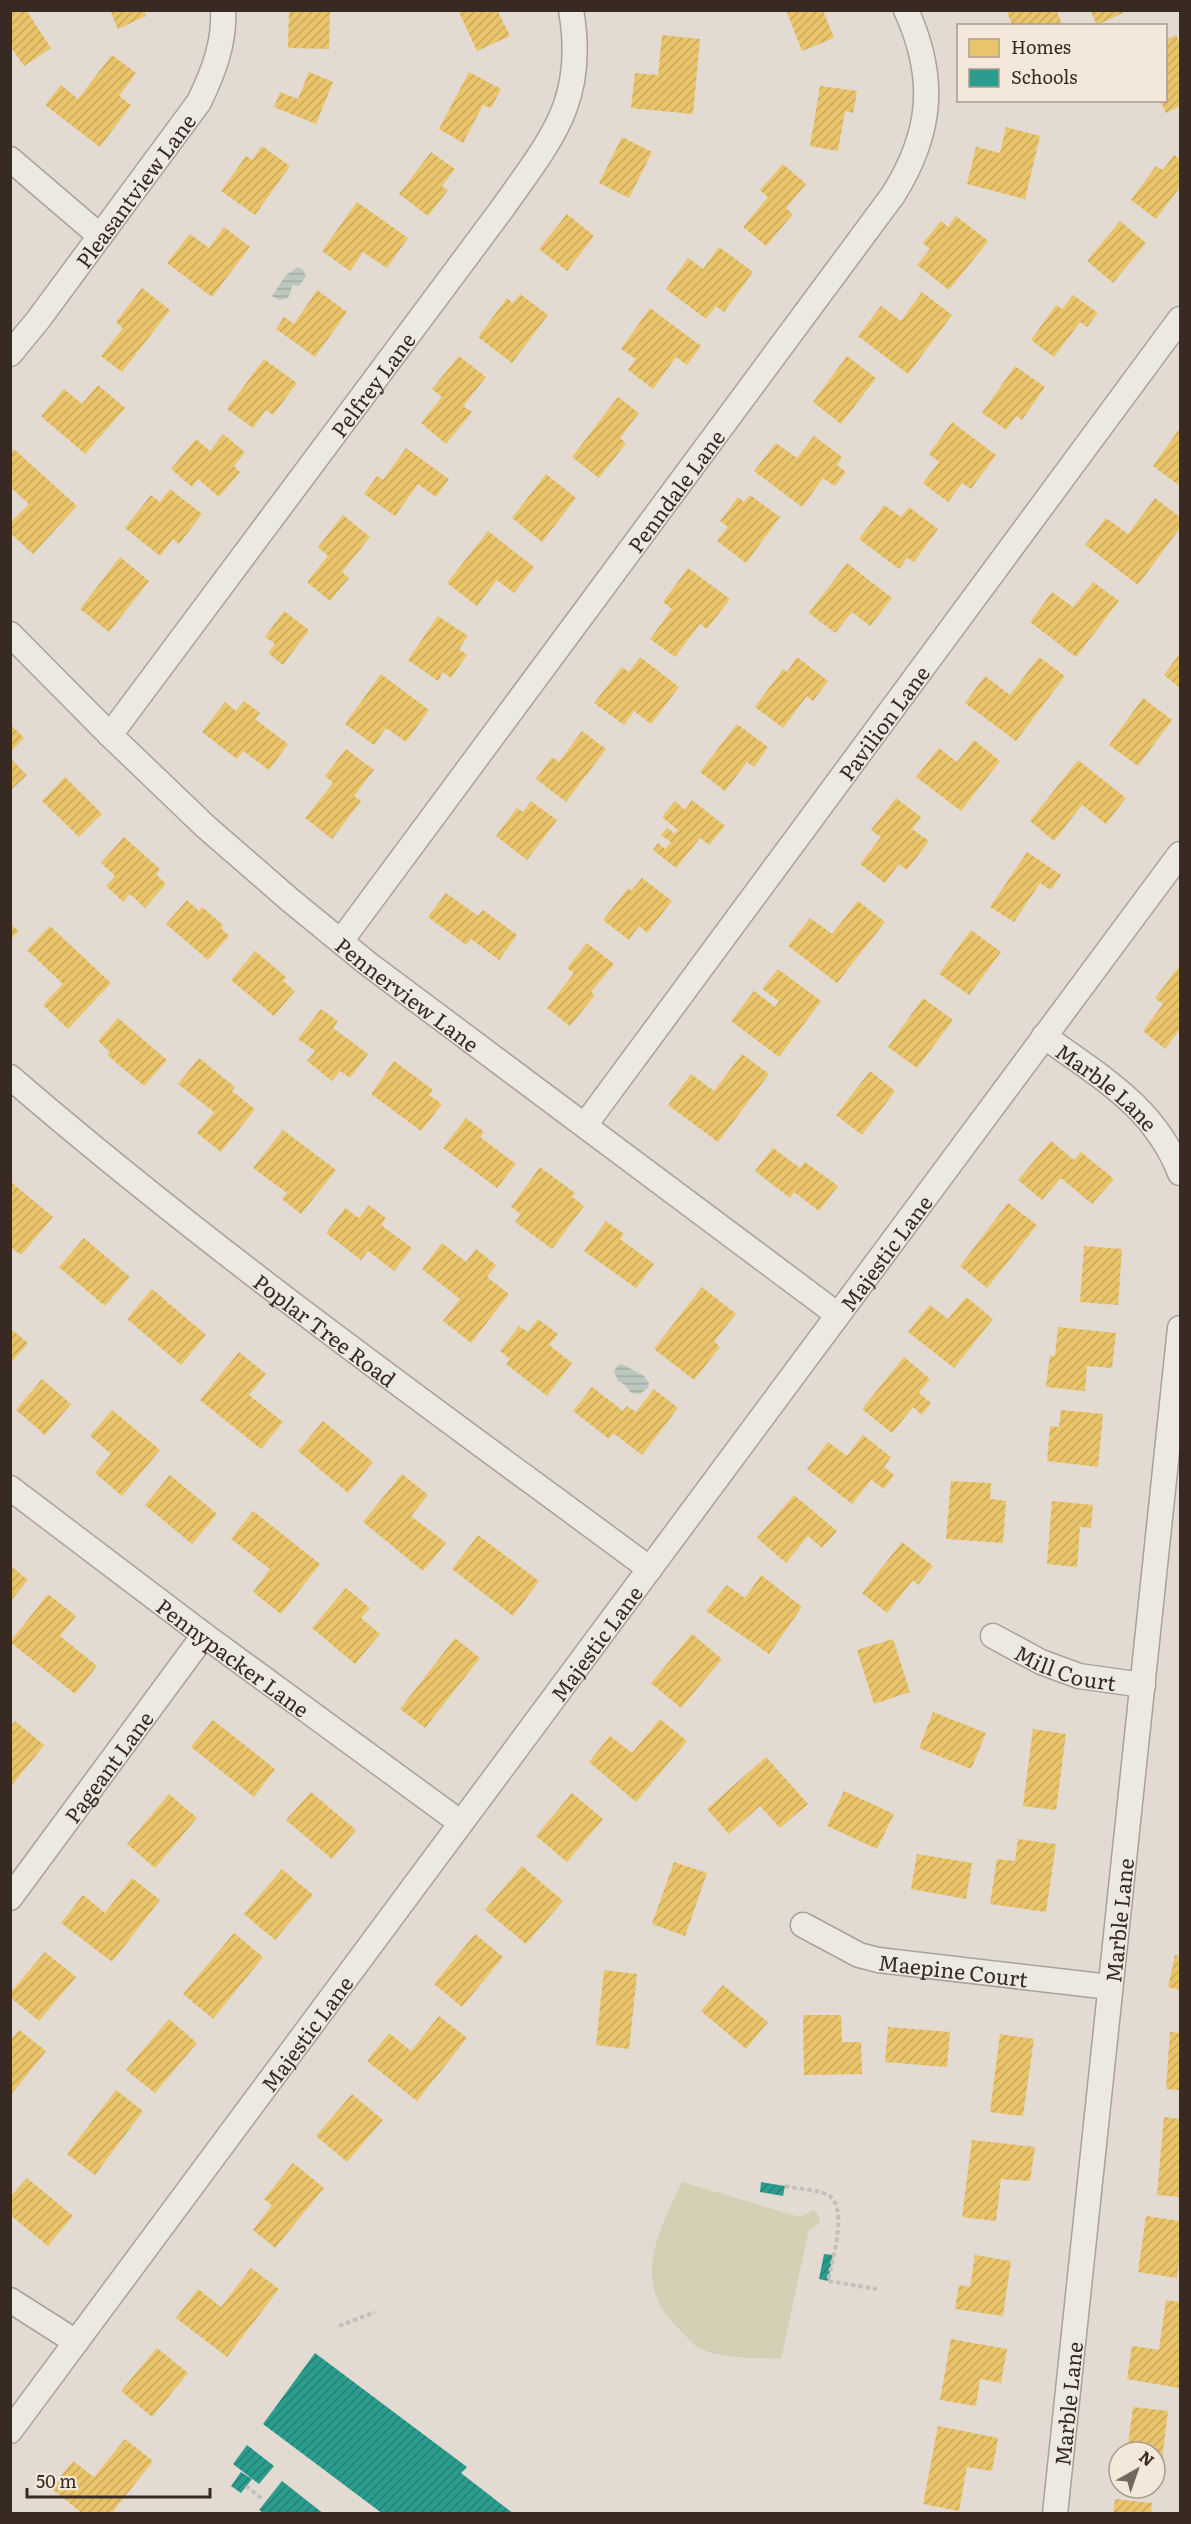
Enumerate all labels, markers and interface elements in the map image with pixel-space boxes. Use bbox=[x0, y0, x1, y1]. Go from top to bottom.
legend bbox=[957, 24, 1167, 102]
text: Homes bbox=[1011, 33, 1071, 60]
text: Schools bbox=[1011, 63, 1077, 90]
street label: Pleasantview Lane bbox=[67, 106, 202, 273]
street label: Pelfrey Lane bbox=[322, 325, 421, 443]
street label: Penndale Lane bbox=[619, 422, 731, 558]
street label: Pavilion Lane bbox=[830, 658, 935, 786]
street label: Pennerview Lane bbox=[330, 929, 487, 1058]
street label: Marble Lane bbox=[1050, 1034, 1166, 1137]
street label: Majestic Lane bbox=[831, 1188, 938, 1316]
street label: Poplar Tree Road bbox=[248, 1265, 404, 1393]
street label: Majestic Lane bbox=[542, 1578, 649, 1707]
street label: Pennypacker Lane bbox=[151, 1589, 317, 1723]
street label: Mill Court bbox=[1010, 1636, 1119, 1697]
street label: Pageant Lane bbox=[56, 1703, 159, 1829]
street label: Marble Lane bbox=[1096, 1856, 1140, 1984]
street label: Maepine Court bbox=[877, 1945, 1030, 1993]
street label: Majestic Lane bbox=[252, 1968, 359, 2097]
street label: Marble Lane bbox=[1045, 2340, 1089, 2467]
north arrow bbox=[1107, 2440, 1167, 2500]
text: N bbox=[1134, 2444, 1160, 2471]
scale bar bbox=[27, 2461, 210, 2499]
text: 50 m bbox=[36, 2467, 77, 2494]

